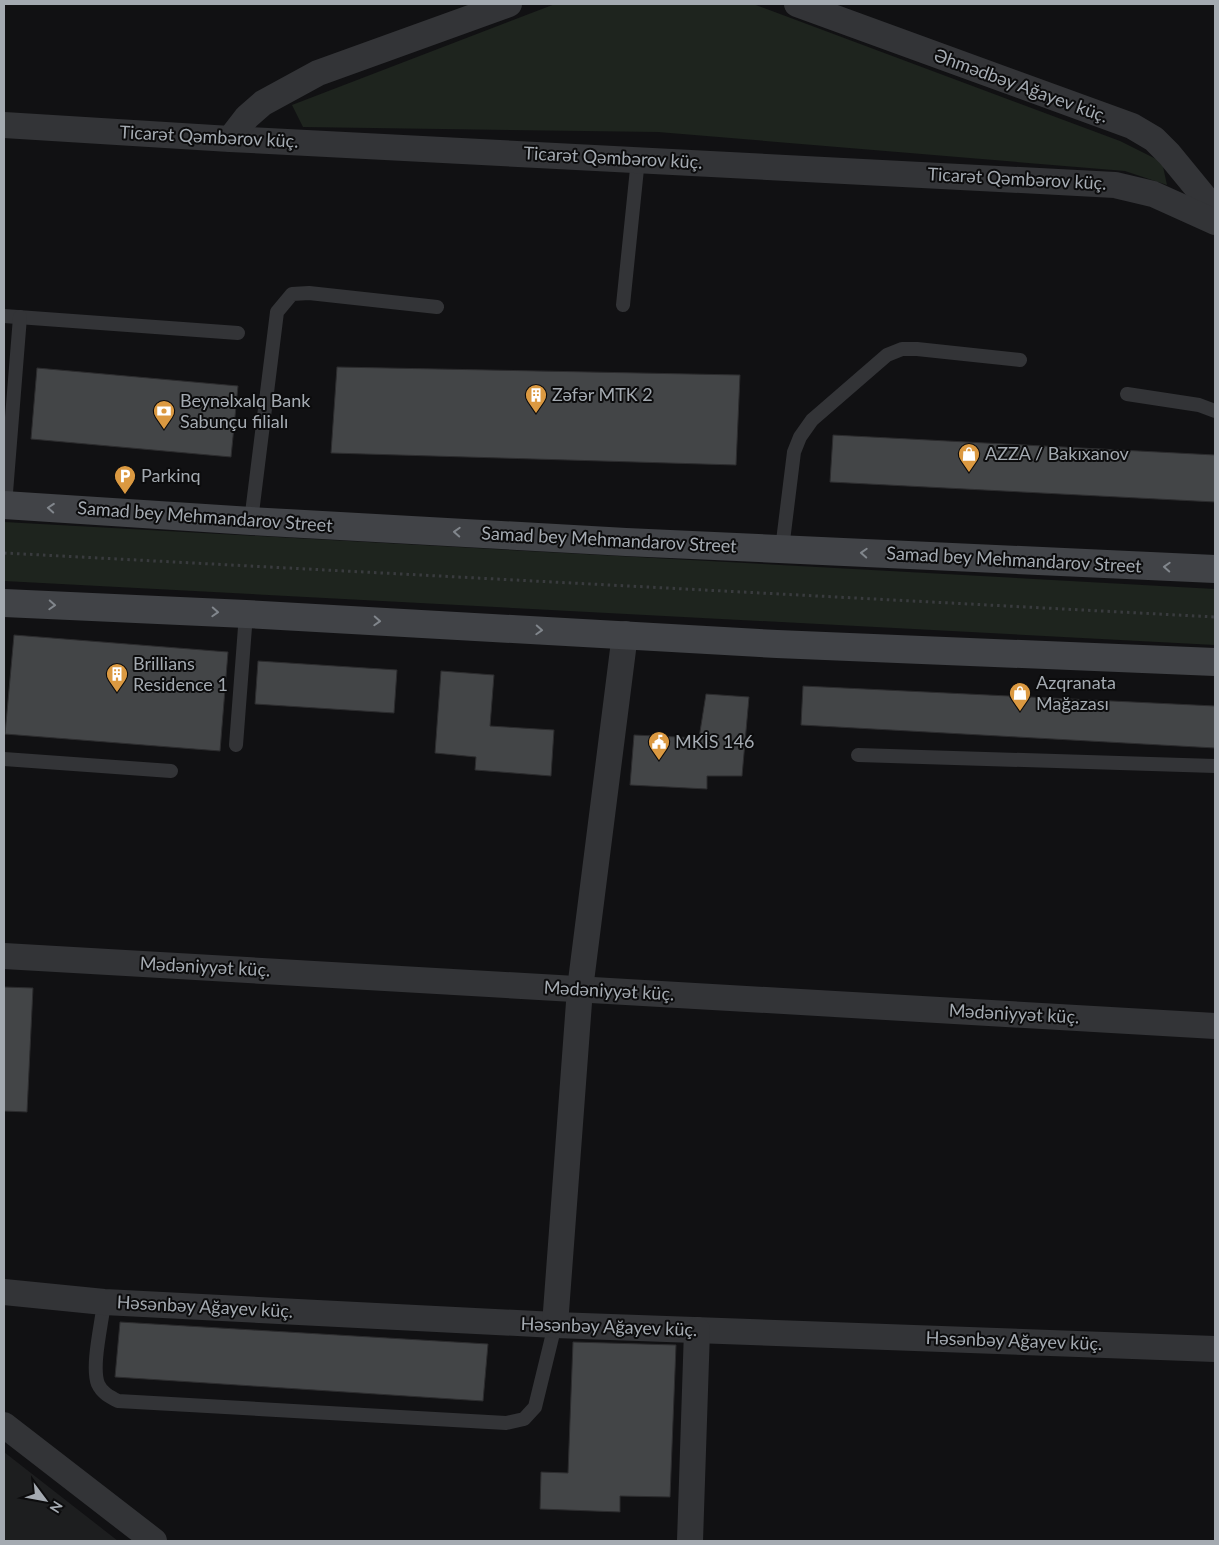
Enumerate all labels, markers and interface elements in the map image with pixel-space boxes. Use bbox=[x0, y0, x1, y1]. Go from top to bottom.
street label: Əhmədbəy Ağayev küç. bbox=[931, 43, 1111, 127]
street label: Ticarət Qəmbərov küç. bbox=[119, 120, 299, 152]
street label: Ticarət Qəmbərov küç. bbox=[523, 141, 703, 173]
street label: Ticarət Qəmbərov küç. bbox=[927, 162, 1107, 194]
building icon: Zəfər MTK 2 bbox=[524, 383, 548, 414]
place label: Zəfər MTK 2 bbox=[552, 383, 653, 405]
place label: Beynəlxalq Bank Sabunçu filialı bbox=[180, 389, 311, 432]
bank icon: Beynəlxalq Bank Sabunçu filialı bbox=[152, 399, 176, 430]
shop icon: AZZA / Bakıxanov bbox=[957, 442, 981, 473]
place label: AZZA / Bakıxanov bbox=[985, 442, 1130, 464]
parking icon: Parkinq bbox=[113, 464, 137, 495]
place label: Parkinq bbox=[141, 464, 201, 486]
street label: Samad bey Mehmandarov Street bbox=[77, 496, 334, 536]
one-way arrow bbox=[46, 502, 54, 513]
street label: Samad bey Mehmandarov Street bbox=[481, 521, 738, 557]
one-way arrow bbox=[453, 527, 461, 538]
street label: Samad bey Mehmandarov Street bbox=[886, 541, 1143, 577]
one-way arrow bbox=[860, 547, 868, 558]
one-way arrow bbox=[1162, 562, 1170, 572]
one-way arrow bbox=[49, 599, 57, 610]
one-way arrow bbox=[211, 607, 219, 618]
one-way arrow bbox=[373, 615, 381, 626]
one-way arrow bbox=[536, 624, 544, 635]
place label: Brillians Residence 1 bbox=[133, 652, 228, 695]
building icon: Brillians Residence 1 bbox=[105, 662, 129, 693]
place label: Azqranata Mağazası bbox=[1036, 671, 1116, 714]
shop icon: Azqranata Mağazası bbox=[1008, 681, 1032, 712]
public building icon: MKİS 146 bbox=[647, 730, 671, 761]
place label: MKİS 146 bbox=[675, 730, 754, 752]
street label: Mədəniyyət küç. bbox=[139, 952, 271, 980]
street label: Mədəniyyət küç. bbox=[543, 976, 675, 1004]
street label: Mədəniyyət küç. bbox=[948, 999, 1080, 1027]
street label: Həsənbəy Ağayev küç. bbox=[116, 1290, 294, 1322]
street label: Həsənbəy Ağayev küç. bbox=[520, 1312, 698, 1340]
street label: Həsənbəy Ağayev küç. bbox=[925, 1326, 1103, 1354]
north arrow bbox=[20, 1475, 70, 1525]
text: N bbox=[46, 1498, 67, 1516]

